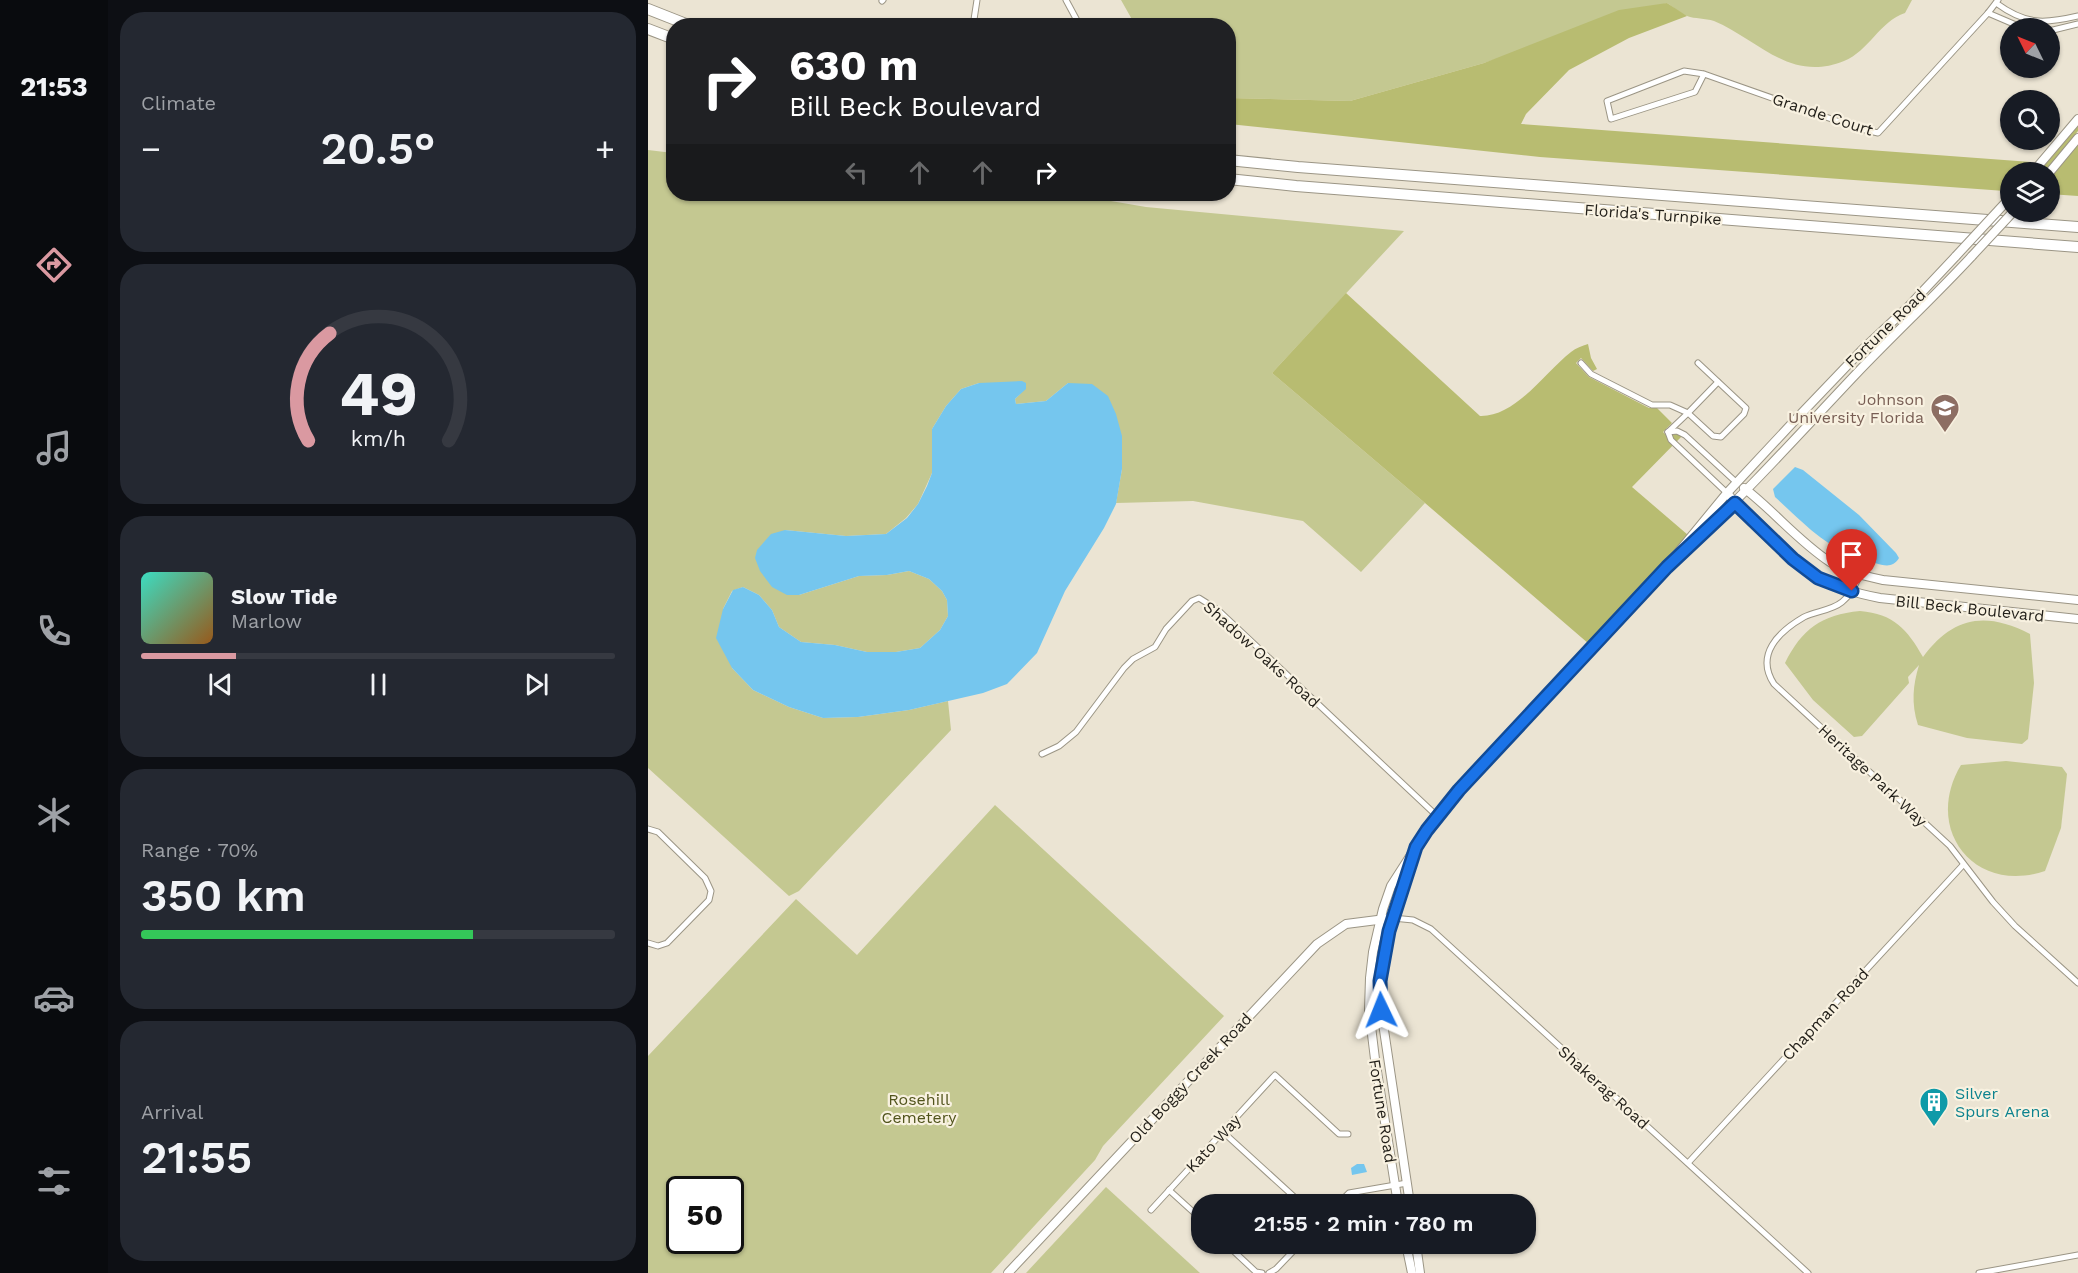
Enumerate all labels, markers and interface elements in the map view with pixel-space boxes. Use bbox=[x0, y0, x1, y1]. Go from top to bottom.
north arrow bbox=[2000, 18, 2060, 78]
map controls bbox=[2000, 18, 2060, 222]
text: 630 m bbox=[789, 41, 918, 90]
icon: right bbox=[690, 42, 768, 120]
text: 21:53 bbox=[20, 71, 88, 103]
street label: Grande Court bbox=[1770, 89, 1876, 140]
button: search bbox=[2000, 90, 2060, 150]
text: Climate bbox=[141, 91, 216, 115]
text: Bill Beck Boulevard bbox=[789, 91, 1041, 123]
text: 20.5° bbox=[320, 122, 436, 175]
text: − bbox=[141, 129, 161, 168]
text: + bbox=[595, 129, 615, 168]
icon: left bbox=[840, 156, 873, 189]
icon: ahead bbox=[903, 156, 936, 189]
icon: ahead bbox=[966, 156, 999, 189]
icon: right bbox=[1029, 156, 1062, 189]
button: layers bbox=[2000, 162, 2060, 222]
street label: Florida's Turnpike bbox=[1584, 200, 1722, 229]
icon: directions bbox=[33, 244, 75, 286]
street label: Fortune Road bbox=[1841, 285, 1930, 372]
text: 49 bbox=[339, 357, 417, 430]
place label: Johnson University Florida bbox=[1788, 390, 1924, 427]
school or university icon: Johnson University Florida bbox=[1929, 392, 1961, 434]
icon: music bbox=[33, 427, 75, 469]
text: km/h bbox=[350, 427, 406, 452]
pin bbox=[1826, 529, 1877, 591]
icon: arrive bbox=[1835, 538, 1868, 571]
text: Slow Tide bbox=[231, 584, 338, 609]
street label: Bill Beck Boulevard bbox=[1895, 591, 2045, 626]
street label: Shadow Oaks Road bbox=[1200, 597, 1324, 712]
text: Marlow bbox=[231, 609, 302, 633]
icon: phone bbox=[33, 610, 75, 652]
icon: previous bbox=[204, 668, 237, 701]
icon: pause bbox=[362, 668, 395, 701]
icon: next bbox=[520, 668, 553, 701]
street label: Heritage Park Way bbox=[1815, 720, 1931, 831]
icon: climate bbox=[33, 794, 75, 836]
text: Range · 70% bbox=[141, 838, 258, 862]
text: 350 km bbox=[141, 869, 306, 922]
street label: Chapman Road bbox=[1778, 964, 1873, 1064]
icon: car bbox=[33, 977, 75, 1019]
position arrow bbox=[1349, 978, 1413, 1042]
street label: Old Boggy Creek Road bbox=[1125, 1009, 1256, 1148]
street label: Shakerag Road bbox=[1554, 1042, 1653, 1133]
street label: Fortune Road bbox=[1365, 1058, 1400, 1164]
place label: Silver Spurs Arena bbox=[1955, 1084, 2050, 1121]
building icon: Silver Spurs Arena bbox=[1918, 1086, 1950, 1128]
park label: Rosehill Cemetery bbox=[881, 1090, 957, 1127]
text: Arrival bbox=[141, 1100, 203, 1124]
street label: Kato Way bbox=[1182, 1110, 1245, 1176]
text: 21:55 bbox=[141, 1131, 252, 1184]
icon: filters bbox=[33, 1160, 75, 1202]
speed limit sign: 50 bbox=[666, 1176, 744, 1254]
text: 21:55 · 2 min · 780 m bbox=[1254, 1211, 1473, 1236]

